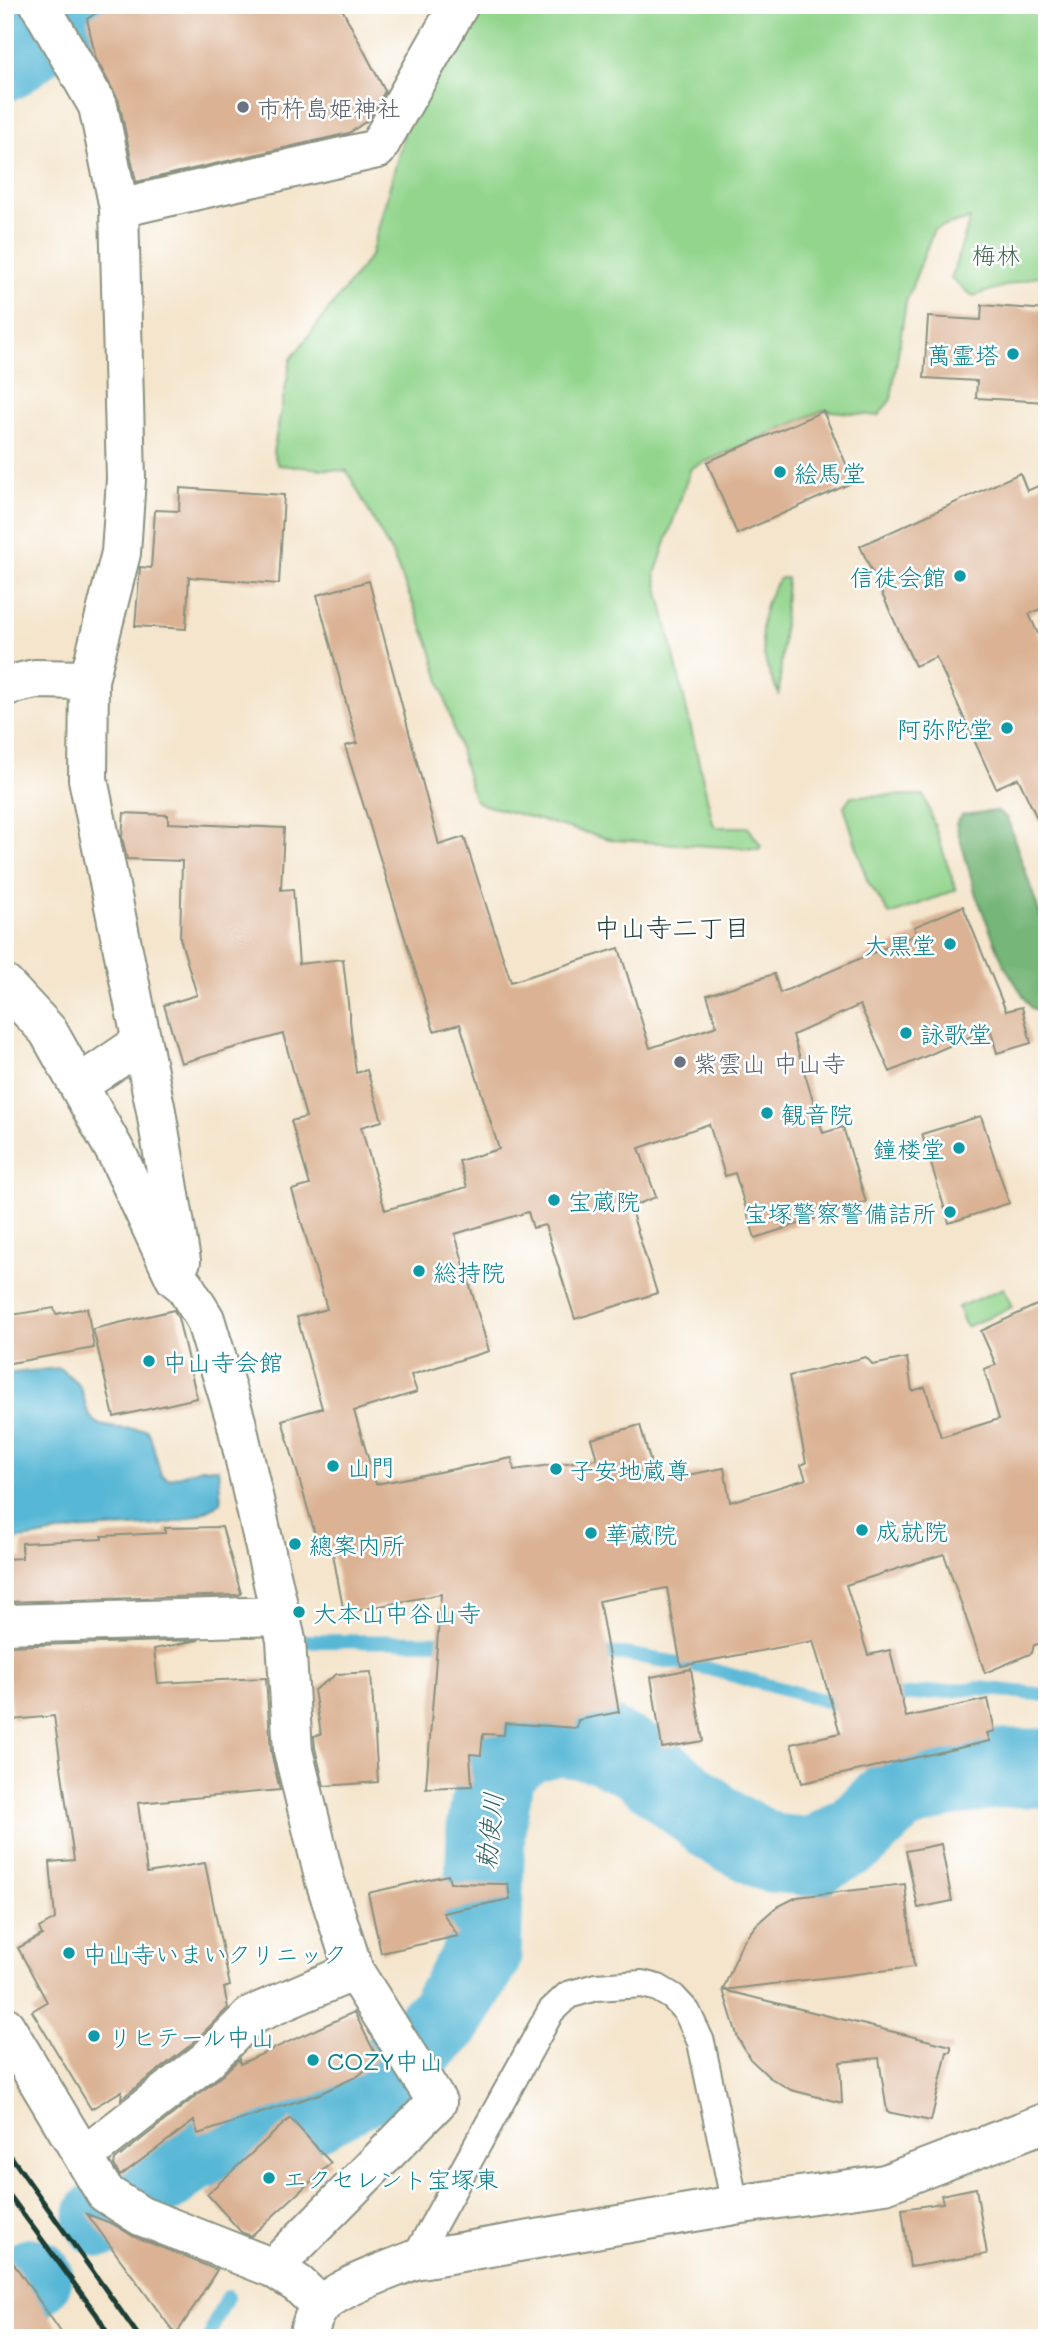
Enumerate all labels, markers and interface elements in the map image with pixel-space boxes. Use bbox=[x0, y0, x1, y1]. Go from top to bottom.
place label: 市杵島姫神社 bbox=[257, 92, 401, 123]
marker: 市杵島姫神社 bbox=[235, 99, 251, 115]
park label: 梅林 bbox=[972, 239, 1020, 270]
place label: 萬霊塔 bbox=[927, 339, 999, 370]
marker: 萬霊塔 bbox=[1005, 346, 1021, 362]
place label: 絵馬堂 bbox=[794, 457, 866, 488]
marker: 絵馬堂 bbox=[772, 464, 788, 480]
place label: 信徒会館 bbox=[850, 561, 946, 592]
marker: 信徒会館 bbox=[952, 568, 968, 584]
place label: 阿弥陀堂 bbox=[897, 713, 993, 744]
marker: 阿弥陀堂 bbox=[999, 720, 1015, 736]
district label: 中山寺二丁目 bbox=[594, 910, 750, 944]
place label: 大黒堂 bbox=[864, 929, 936, 960]
marker: 大黒堂 bbox=[942, 936, 958, 952]
place label: 詠歌堂 bbox=[920, 1018, 992, 1049]
marker: 詠歌堂 bbox=[898, 1025, 914, 1041]
place label: 紫雲山 中山寺 bbox=[694, 1047, 846, 1078]
marker: 紫雲山 中山寺 bbox=[672, 1054, 688, 1070]
place label: 観音院 bbox=[781, 1098, 853, 1129]
marker: 観音院 bbox=[759, 1105, 775, 1121]
place label: 鐘楼堂 bbox=[873, 1133, 945, 1164]
marker: 鐘楼堂 bbox=[951, 1140, 967, 1156]
place label: 宝蔵院 bbox=[568, 1185, 640, 1216]
marker: 宝蔵院 bbox=[546, 1192, 562, 1208]
place label: 宝塚警察警備詰所 bbox=[744, 1197, 936, 1228]
marker: 宝塚警察警備詰所 bbox=[942, 1204, 958, 1220]
place label: 総持院 bbox=[433, 1256, 505, 1287]
marker: 総持院 bbox=[411, 1263, 427, 1279]
place label: 中山寺会館 bbox=[163, 1346, 283, 1377]
marker: 中山寺会館 bbox=[141, 1353, 157, 1369]
place label: 山門 bbox=[347, 1451, 395, 1482]
place label: 子安地蔵尊 bbox=[570, 1454, 690, 1485]
marker: 山門 bbox=[325, 1458, 341, 1474]
marker: 子安地蔵尊 bbox=[548, 1461, 564, 1477]
place label: 成就院 bbox=[876, 1515, 948, 1546]
place label: 華蔵院 bbox=[605, 1518, 677, 1549]
marker: 成就院 bbox=[854, 1522, 870, 1538]
marker: 華蔵院 bbox=[583, 1525, 599, 1541]
place label: 總案内所 bbox=[309, 1529, 405, 1560]
marker: 總案内所 bbox=[287, 1536, 303, 1552]
place label: 大本山中谷山寺 bbox=[313, 1597, 481, 1628]
marker: 大本山中谷山寺 bbox=[291, 1604, 307, 1620]
water label: 勅使川 bbox=[468, 1790, 510, 1872]
place label: 中山寺いまいクリニック bbox=[83, 1938, 347, 1969]
marker: 中山寺いまいクリニック bbox=[61, 1945, 77, 1961]
place label: リヒテール中山 bbox=[108, 2021, 275, 2052]
marker: リヒテール中山 bbox=[86, 2028, 102, 2044]
place label: COZY中山 bbox=[327, 2045, 443, 2076]
marker: COZY中山 bbox=[305, 2052, 321, 2068]
place label: エクセレント宝塚東 bbox=[283, 2163, 499, 2194]
marker: エクセレント宝塚東 bbox=[261, 2170, 277, 2186]

